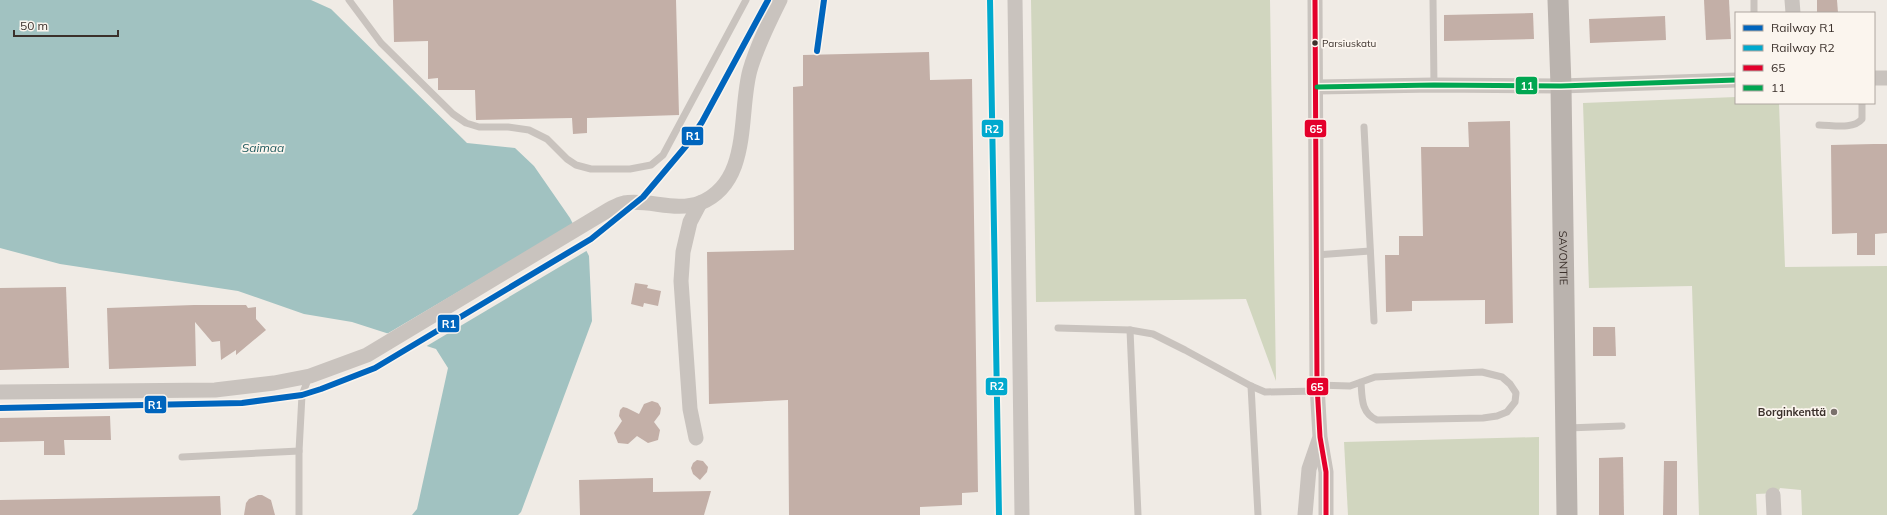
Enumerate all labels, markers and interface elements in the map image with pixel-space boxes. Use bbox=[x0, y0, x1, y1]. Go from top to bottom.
scale bar bbox=[14, 12, 118, 38]
legend bbox=[1735, 12, 1875, 104]
text: 50 m bbox=[20, 18, 48, 33]
text: Railway R1 bbox=[1771, 20, 1835, 35]
place label: Parsiuskatu bbox=[1322, 37, 1376, 50]
marker: Parsiuskatu bbox=[1310, 38, 1320, 48]
text: Railway R2 bbox=[1771, 40, 1835, 55]
text: 65 bbox=[1771, 60, 1785, 75]
line badge: 11 bbox=[1515, 76, 1538, 95]
text: 11 bbox=[1520, 79, 1534, 93]
text: 11 bbox=[1771, 80, 1785, 95]
line badge: R2 bbox=[981, 119, 1004, 138]
line badge: 65 bbox=[1304, 119, 1327, 138]
text: R2 bbox=[985, 122, 1000, 136]
text: 65 bbox=[1309, 122, 1323, 136]
line badge: R1 bbox=[681, 126, 704, 146]
text: R1 bbox=[686, 129, 701, 143]
water label: Saimaa bbox=[242, 140, 284, 155]
street label: SAVONTIE bbox=[1556, 231, 1571, 285]
line badge: R1 bbox=[437, 314, 460, 333]
text: R1 bbox=[442, 317, 457, 331]
line badge: R2 bbox=[985, 377, 1008, 396]
line badge: 65 bbox=[1306, 377, 1329, 396]
text: R2 bbox=[990, 379, 1005, 393]
text: 65 bbox=[1310, 380, 1324, 394]
line badge: R1 bbox=[144, 395, 167, 414]
text: R1 bbox=[148, 398, 163, 412]
place label: Borginkenttä bbox=[1758, 405, 1826, 419]
marker: Borginkenttä bbox=[1829, 407, 1839, 417]

